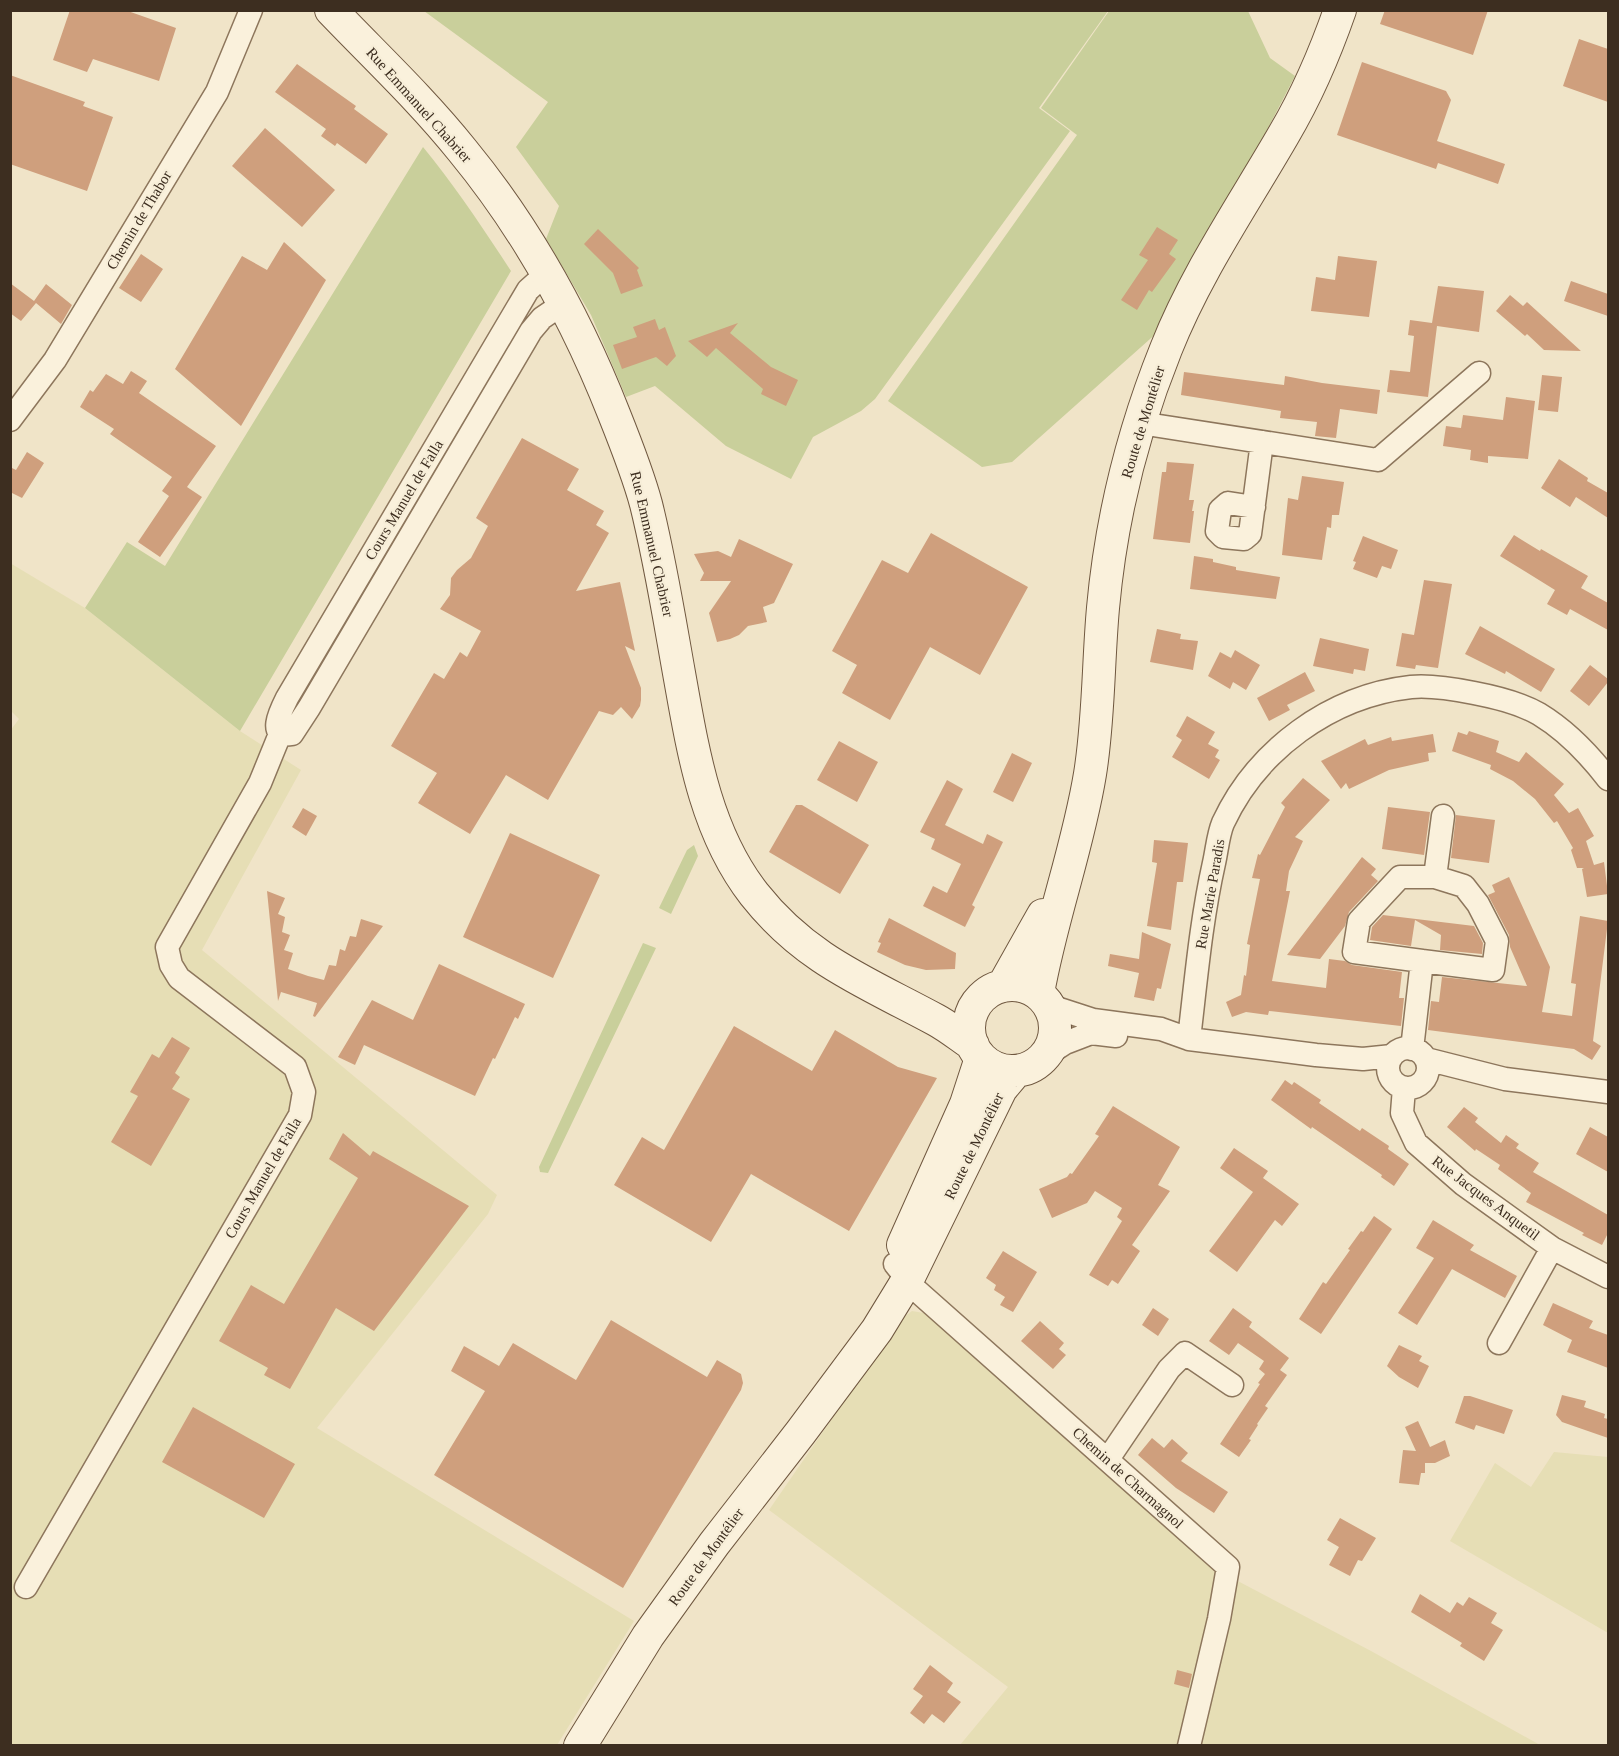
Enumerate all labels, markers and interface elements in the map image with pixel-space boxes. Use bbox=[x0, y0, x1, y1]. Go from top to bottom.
street label: Rue Emmanuel Chabrier bbox=[363, 44, 475, 166]
street label: Chemin de Thabor bbox=[103, 168, 175, 272]
street label: Route de Montélier bbox=[1118, 364, 1168, 480]
street label: Cours Manuel de Falla bbox=[362, 437, 446, 563]
street label: Rue Emmanuel Chabrier bbox=[627, 470, 677, 618]
street label: Rue Marie Paradis bbox=[1192, 837, 1228, 950]
street label: Route de Montélier bbox=[941, 1090, 1007, 1202]
street label: Cours Manuel de Falla bbox=[222, 1114, 304, 1241]
street label: Rue Jacques Anquetil bbox=[1429, 1152, 1543, 1244]
street label: Chemin de Charmagnol bbox=[1069, 1424, 1187, 1532]
street label: Route de Montélier bbox=[665, 1505, 747, 1609]

